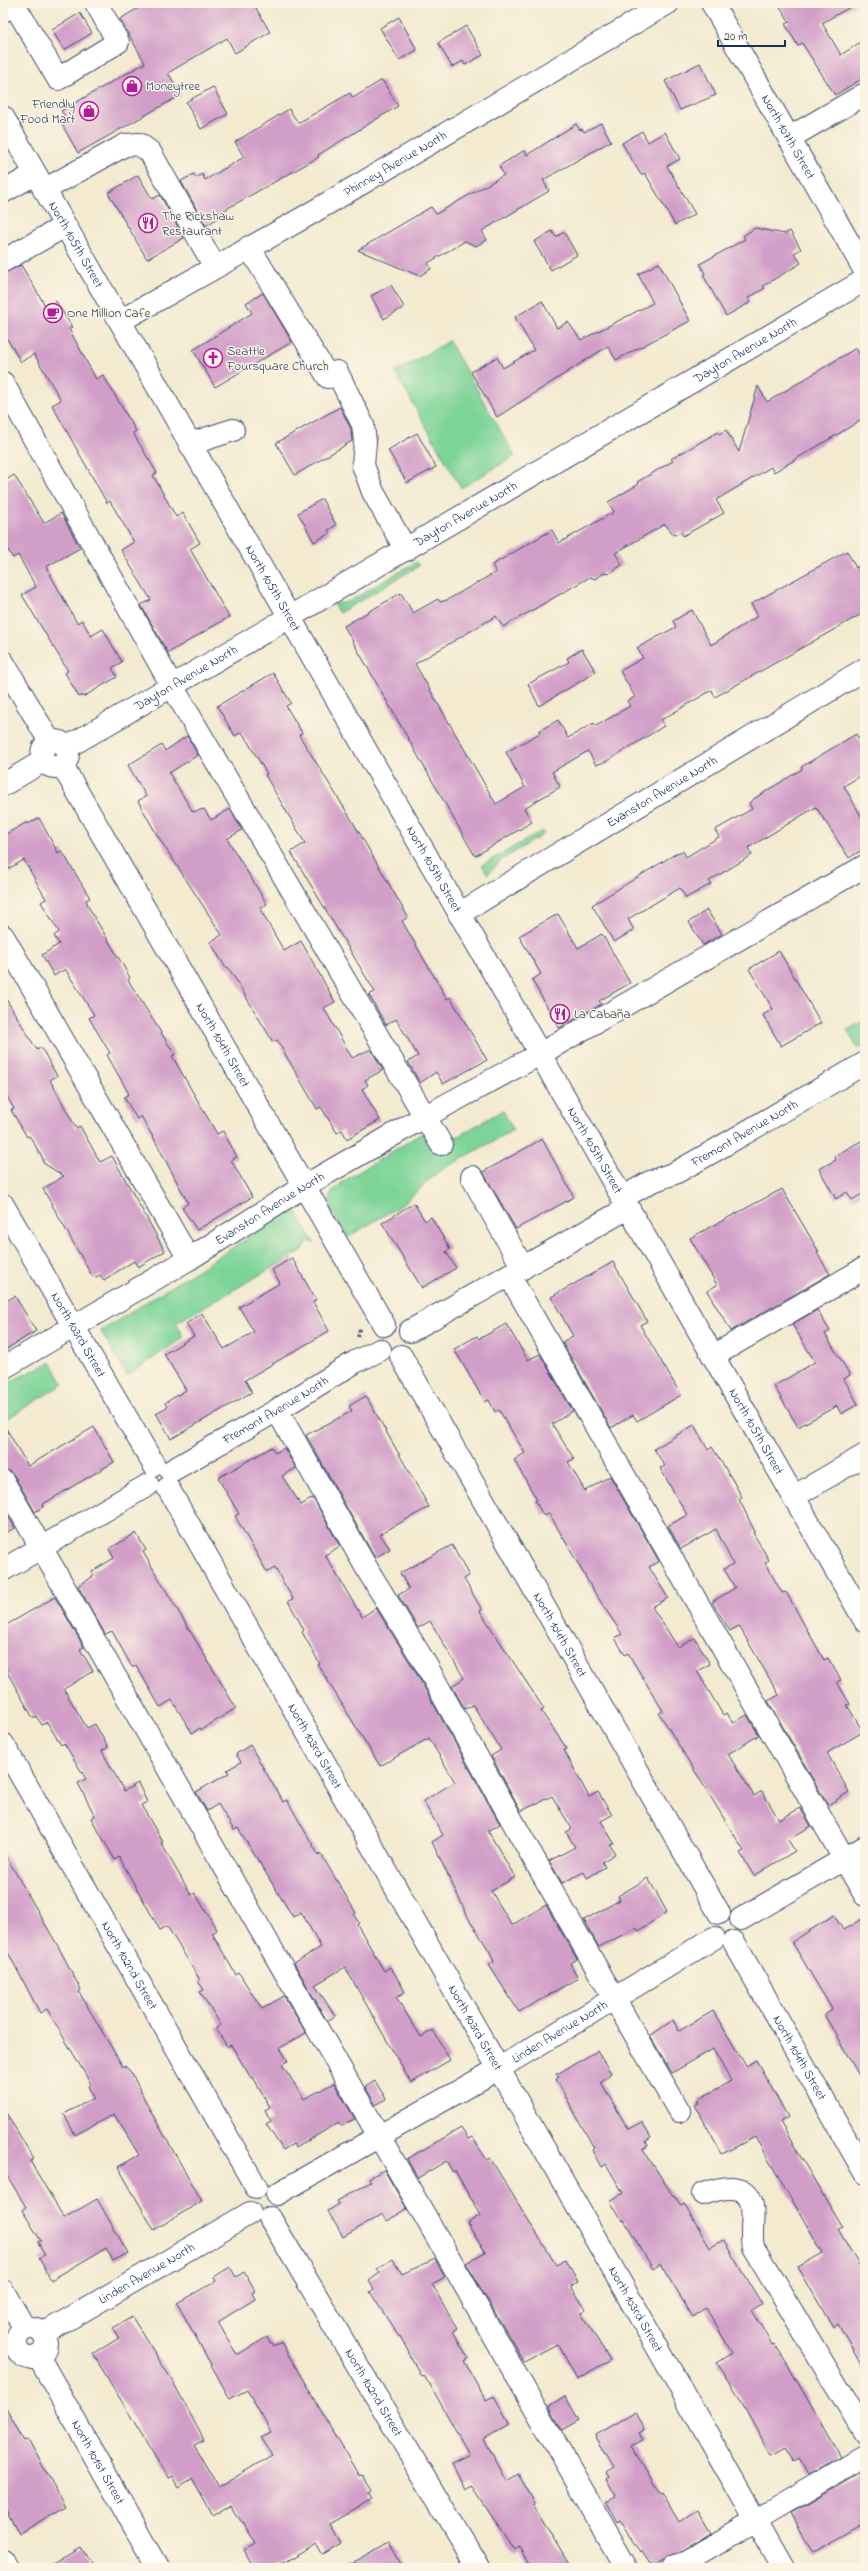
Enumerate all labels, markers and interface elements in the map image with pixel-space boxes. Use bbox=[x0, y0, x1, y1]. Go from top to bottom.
scale bar bbox=[718, 22, 785, 48]
text: 20 m bbox=[724, 28, 747, 46]
shop icon: Moneytree bbox=[121, 75, 143, 97]
place label: Moneytree bbox=[146, 77, 200, 97]
street label: North 107th Street bbox=[757, 91, 820, 183]
place label: Friendly Food Mart bbox=[19, 95, 76, 129]
shop icon: Friendly Food Mart bbox=[78, 100, 100, 122]
street label: Phinney Avenue North bbox=[340, 126, 450, 201]
street label: North 105th Street bbox=[44, 198, 109, 292]
place label: The Rickshaw Restaurant bbox=[162, 207, 235, 241]
restaurant icon: The Rickshaw Restaurant bbox=[137, 212, 159, 234]
cafe icon: One Million Cafe bbox=[42, 302, 64, 324]
place label: One Million Cafe bbox=[67, 304, 151, 323]
street label: Dayton Avenue North bbox=[689, 312, 800, 388]
place label: Seattle Foursquare Church bbox=[226, 342, 329, 376]
church icon: Seattle Foursquare Church bbox=[202, 347, 224, 369]
street label: Dayton Avenue North bbox=[409, 476, 521, 552]
street label: North 105th Street bbox=[241, 541, 306, 636]
street label: Dayton Avenue North bbox=[130, 640, 241, 716]
street label: Evanston Avenue North bbox=[603, 751, 721, 832]
street label: North 105th Street bbox=[402, 822, 467, 917]
street label: North 104th Street bbox=[191, 999, 255, 1092]
restaurant icon: La Cabaña bbox=[549, 1003, 571, 1025]
place label: La Cabaña bbox=[574, 1005, 631, 1024]
street label: Fremont Avenue North bbox=[687, 1095, 801, 1172]
street label: North 105th Street bbox=[563, 1103, 628, 1198]
street label: Evanston Avenue North bbox=[211, 1167, 328, 1250]
street label: North 103rd Street bbox=[46, 1288, 111, 1381]
street label: Fremont Avenue North bbox=[218, 1371, 332, 1449]
street label: North 105th Street bbox=[724, 1385, 789, 1479]
street label: North 104th Street bbox=[528, 1589, 592, 1681]
street label: North 103rd Street bbox=[283, 1700, 347, 1793]
street label: North 102nd Street bbox=[97, 1918, 163, 2014]
street label: North 103rd Street bbox=[443, 1981, 508, 2075]
street label: Linden Avenue North bbox=[508, 1995, 611, 2068]
street label: North 104th Street bbox=[768, 2012, 832, 2104]
street label: Linden Avenue North bbox=[95, 2238, 198, 2309]
street label: North 103rd Street bbox=[604, 2263, 668, 2356]
street label: North 102nd Street bbox=[340, 2345, 408, 2441]
street label: North 101st Street bbox=[67, 2416, 130, 2508]

